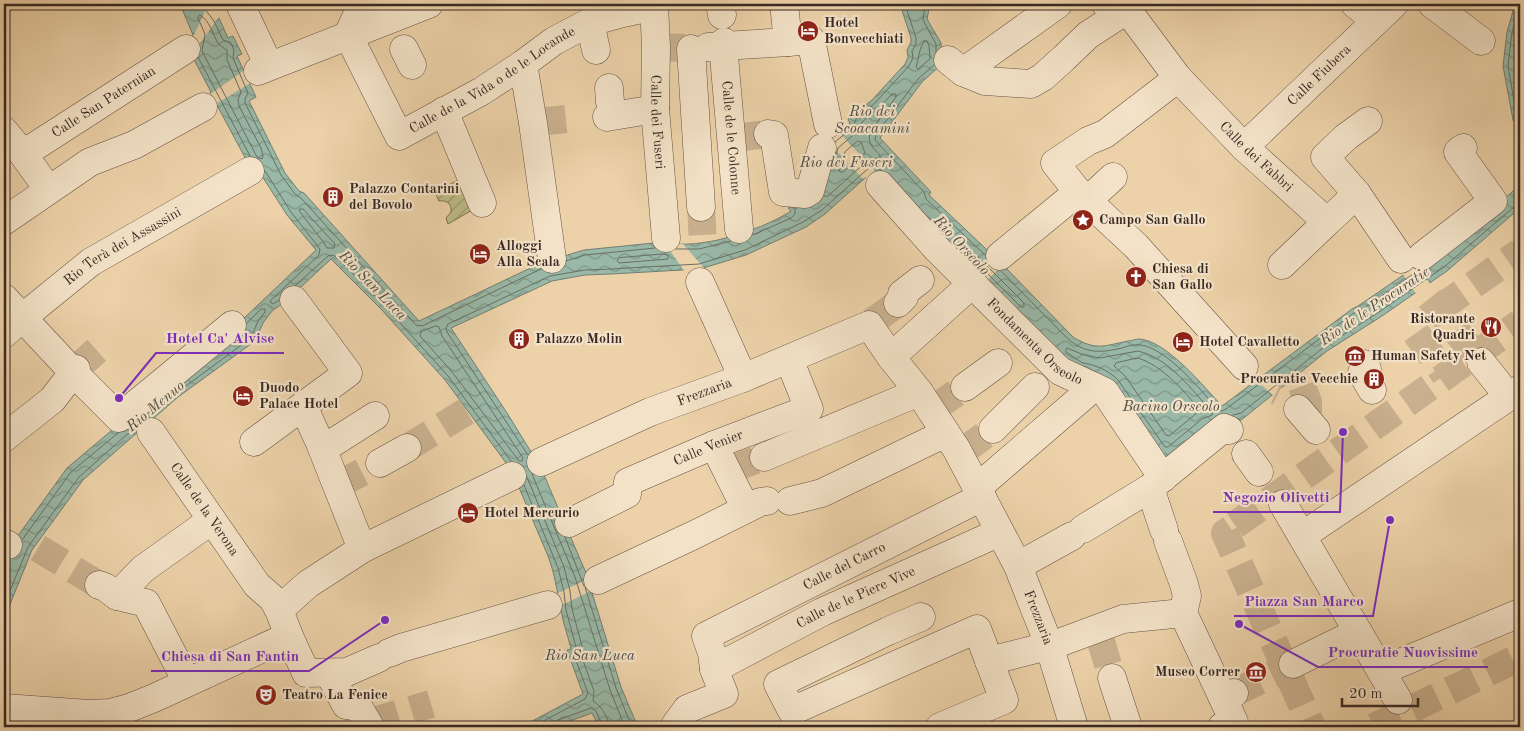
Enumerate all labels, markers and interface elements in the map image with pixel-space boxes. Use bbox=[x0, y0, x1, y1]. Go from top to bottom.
place label: Hotel Bonvecchiati bbox=[824, 16, 903, 46]
hotel icon: Hotel Bonvecchiati bbox=[796, 19, 820, 43]
street label: Calle de la Vida o de le Locande bbox=[407, 24, 577, 136]
street label: Calle Fiubera bbox=[1285, 42, 1354, 108]
street label: Calle San Paternian bbox=[49, 63, 158, 140]
street label: Calle dei Fuseri bbox=[648, 74, 667, 170]
street label: Calle de le Colonne bbox=[719, 80, 743, 195]
water label: Rio dei Scoacamini bbox=[834, 105, 910, 137]
street label: Calle dei Fabbri bbox=[1217, 119, 1296, 195]
water label: Rio dei Fuseri bbox=[799, 156, 892, 171]
place label: Palazzo Contarini del Bovolo bbox=[349, 182, 459, 212]
building icon: Palazzo Contarini del Bovolo bbox=[321, 185, 345, 209]
street label: Rio Terà dei Assassini bbox=[61, 205, 184, 288]
place icon: Campo San Gallo bbox=[1071, 208, 1095, 232]
water label: Rio Orseolo bbox=[929, 213, 992, 278]
place label: Campo San Gallo bbox=[1099, 213, 1206, 227]
place label: Alloggi Alla Scala bbox=[496, 239, 560, 269]
hotel icon: Alloggi Alla Scala bbox=[468, 242, 492, 266]
water label: Rio San Luca bbox=[335, 248, 409, 324]
place label: Chiesa di San Gallo bbox=[1152, 262, 1212, 292]
church icon: Chiesa di San Gallo bbox=[1124, 265, 1148, 289]
water label: Rio de le Procuratie bbox=[1317, 265, 1432, 350]
street label: Fondamenta Orseolo bbox=[984, 296, 1085, 388]
place label: Ristorante Quadri bbox=[1410, 312, 1475, 342]
restaurant icon: Ristorante Quadri bbox=[1479, 315, 1503, 339]
callout: Hotel Ca' Alvise bbox=[156, 323, 284, 353]
building icon: Palazzo Molin bbox=[507, 327, 531, 351]
hotel icon: Hotel Cavalletto bbox=[1171, 330, 1195, 354]
text: Hotel Ca' Alvise bbox=[166, 332, 274, 347]
place label: Palazzo Molin bbox=[535, 332, 623, 346]
place label: Hotel Cavalletto bbox=[1199, 335, 1300, 349]
museum icon: Human Safety Net bbox=[1343, 344, 1367, 368]
place label: Human Safety Net bbox=[1371, 349, 1486, 363]
building icon: Procuratie Vecchie bbox=[1362, 367, 1386, 391]
place label: Procuratie Vecchie bbox=[1240, 372, 1358, 386]
street label: Frezzaria bbox=[675, 376, 734, 408]
water label: Rio Menuo bbox=[123, 379, 188, 436]
place label: Duodo Palace Hotel bbox=[259, 381, 338, 411]
hotel icon: Duodo Palace Hotel bbox=[231, 384, 255, 408]
water label: Bacino Orseolo bbox=[1121, 400, 1220, 415]
street label: Calle Venier bbox=[671, 428, 745, 469]
street label: Calle de la Verona bbox=[168, 460, 242, 558]
callout: Negozio Olivetti bbox=[1213, 482, 1340, 512]
text: Negozio Olivetti bbox=[1223, 491, 1329, 506]
hotel icon: Hotel Mercurio bbox=[456, 501, 480, 525]
place label: Hotel Mercurio bbox=[484, 506, 579, 520]
street label: Calle del Carro bbox=[801, 540, 888, 593]
street label: Calle de le Piere Vive bbox=[794, 564, 917, 631]
callout: Piazza San Marco bbox=[1234, 586, 1373, 616]
street label: Frezzaria bbox=[1021, 588, 1055, 647]
text: Piazza San Marco bbox=[1244, 595, 1364, 610]
callout: Procuratie Nuovissime bbox=[1318, 637, 1488, 667]
callout: Chiesa di San Fantin bbox=[151, 641, 309, 671]
text: Procuratie Nuovissime bbox=[1328, 646, 1478, 661]
water label: Rio San Luca bbox=[544, 649, 635, 664]
text: Chiesa di San Fantin bbox=[161, 650, 299, 665]
museum icon: Museo Correr bbox=[1244, 660, 1268, 684]
place label: Museo Correr bbox=[1155, 665, 1240, 679]
scale bar bbox=[1342, 676, 1418, 708]
theatre icon: Teatro La Fenice bbox=[254, 683, 278, 707]
text: 20 m bbox=[1349, 687, 1383, 702]
place label: Teatro La Fenice bbox=[282, 688, 388, 702]

